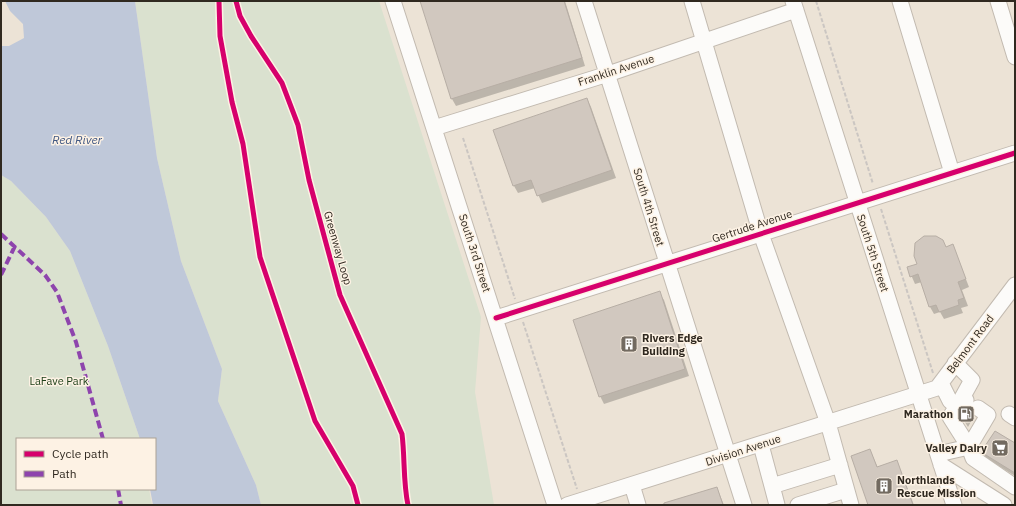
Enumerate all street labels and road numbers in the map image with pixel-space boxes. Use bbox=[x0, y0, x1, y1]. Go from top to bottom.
street label: Franklin Avenue bbox=[576, 51, 656, 89]
street label: South 4th Street bbox=[630, 166, 668, 248]
street label: Gertrude Avenue bbox=[710, 206, 794, 246]
street label: Greenway Loop bbox=[321, 209, 355, 287]
street label: South 3rd Street bbox=[456, 212, 494, 294]
street label: South 5th Street bbox=[854, 212, 892, 294]
street label: Belmont Road bbox=[943, 312, 997, 376]
street label: Division Avenue bbox=[704, 431, 782, 469]

